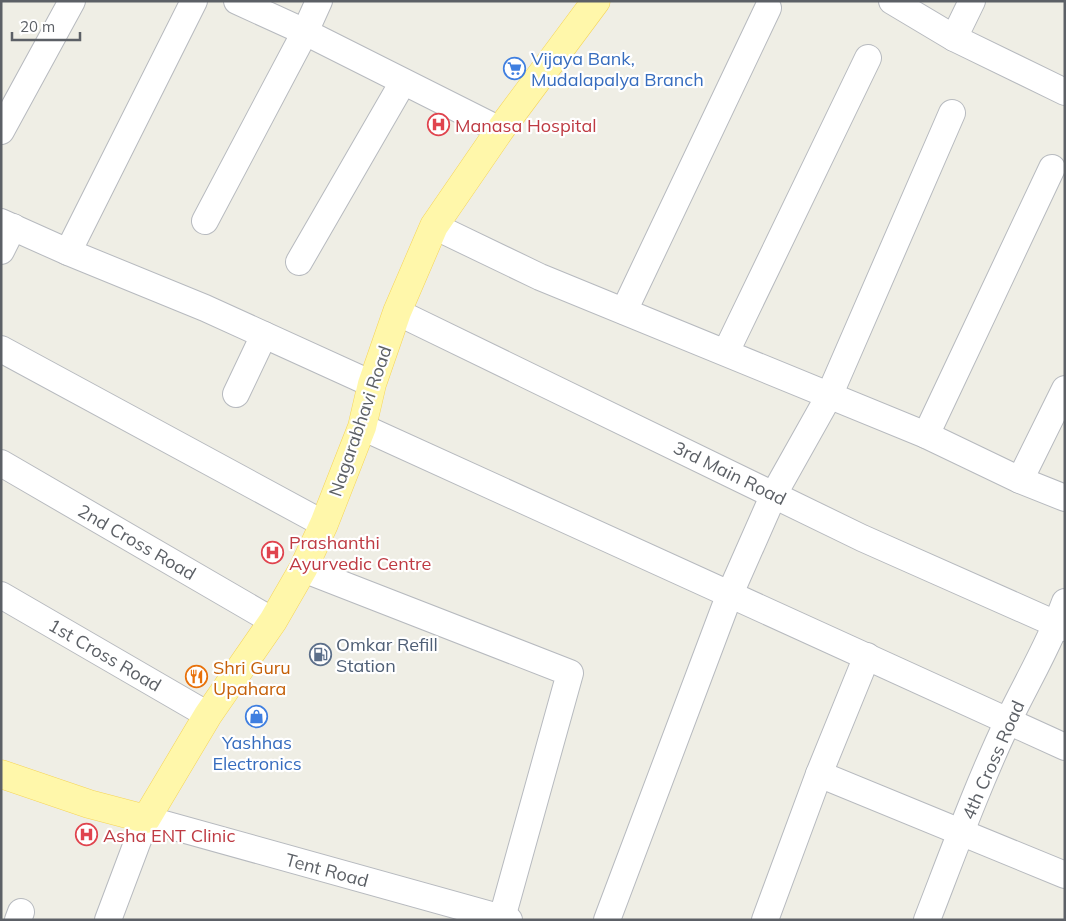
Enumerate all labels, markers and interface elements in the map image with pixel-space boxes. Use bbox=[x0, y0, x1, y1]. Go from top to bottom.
scale bar bbox=[12, 10, 80, 42]
text: 20 m bbox=[20, 17, 55, 36]
place label: Vijaya Bank, Mudalapalya Branch bbox=[531, 47, 704, 91]
supermarket icon: Vijaya Bank, Mudalapalya Branch bbox=[503, 56, 527, 80]
hospital icon: Manasa Hospital bbox=[427, 113, 451, 137]
place label: Manasa Hospital bbox=[455, 114, 596, 137]
street label: Nagarabhavi Road bbox=[323, 343, 397, 499]
street label: 3rd Main Road bbox=[670, 436, 790, 510]
street label: 2nd Cross Road bbox=[74, 499, 200, 585]
place label: Prashanthi Ayurvedic Centre bbox=[289, 531, 431, 575]
hospital icon: Prashanthi Ayurvedic Centre bbox=[261, 540, 285, 564]
street label: 1st Cross Road bbox=[45, 613, 165, 697]
place label: Omkar Refill Station bbox=[336, 633, 438, 677]
fuel station icon: Omkar Refill Station bbox=[308, 642, 332, 666]
place label: Shri Guru Upahara bbox=[213, 656, 291, 700]
restaurant icon: Shri Guru Upahara bbox=[185, 665, 209, 689]
street label: 4th Cross Road bbox=[956, 697, 1030, 823]
shop icon: Yashhas Electronics bbox=[245, 705, 269, 729]
place label: Yashhas Electronics bbox=[212, 731, 302, 775]
hospital icon: Asha ENT Clinic bbox=[75, 823, 99, 847]
place label: Asha ENT Clinic bbox=[103, 824, 235, 847]
street label: Tent Road bbox=[283, 848, 371, 892]

